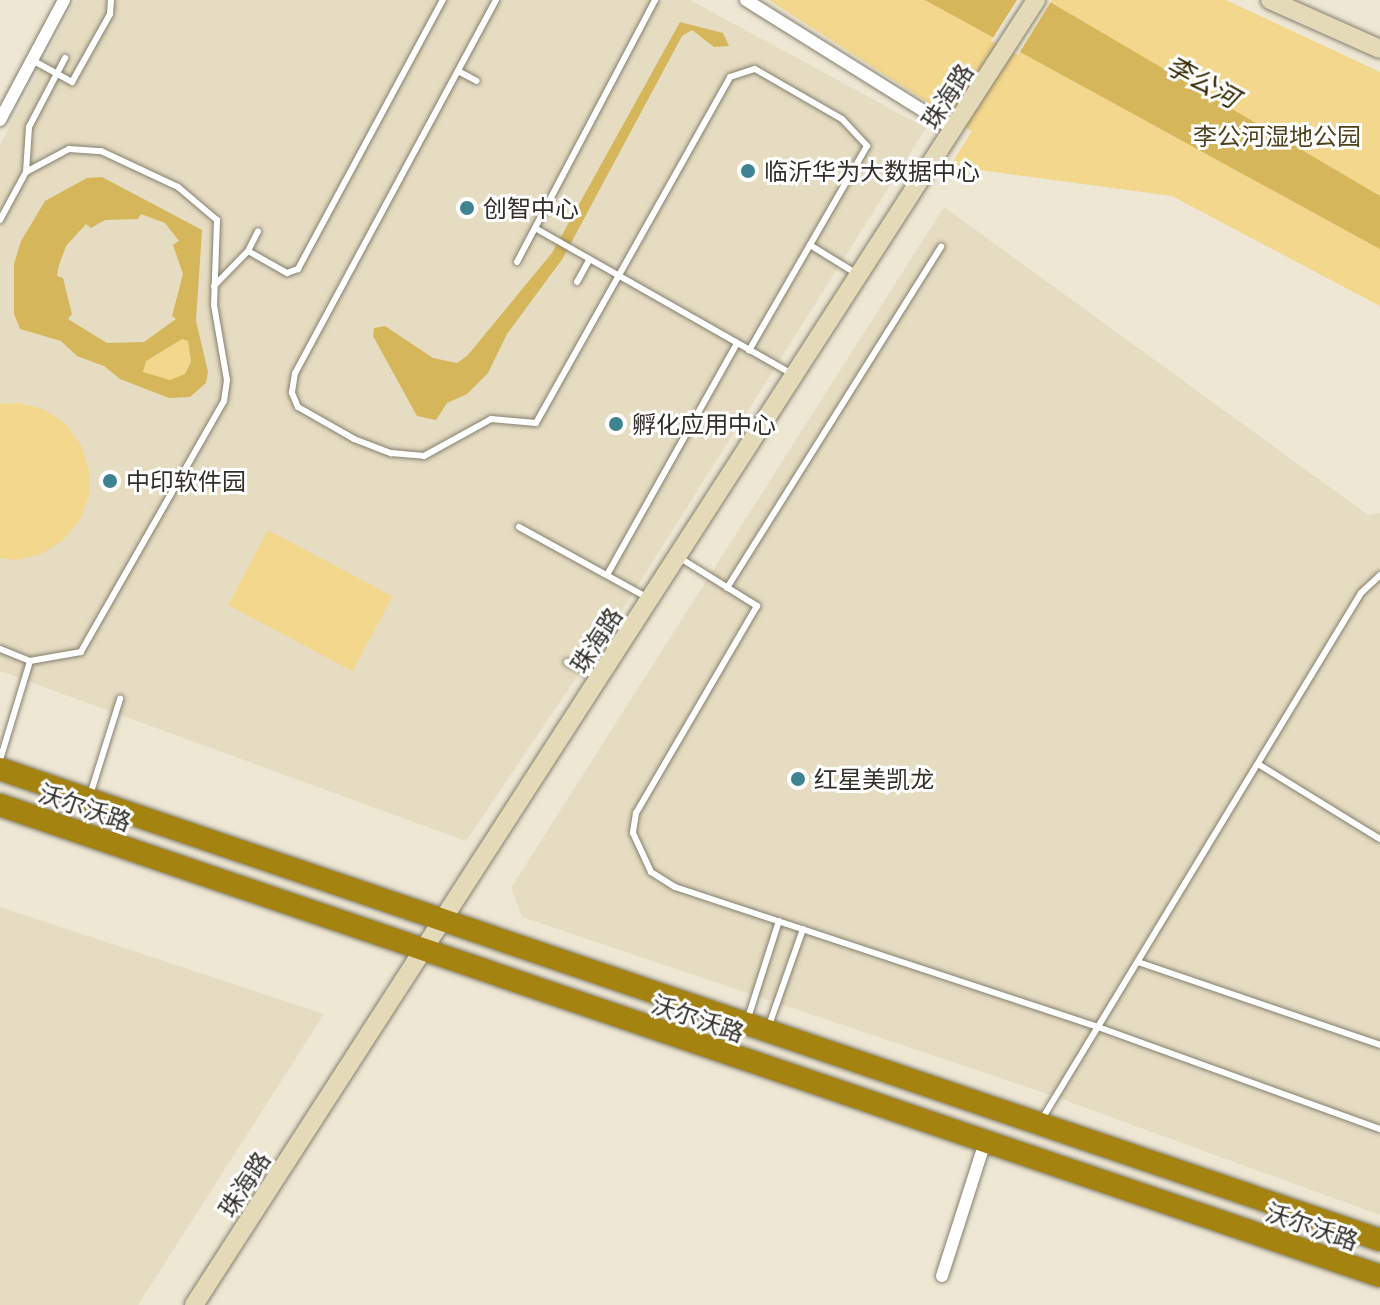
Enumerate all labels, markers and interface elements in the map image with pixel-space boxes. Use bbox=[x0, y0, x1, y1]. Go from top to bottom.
water label: 李公河 bbox=[1161, 48, 1245, 114]
street label: 珠海路 bbox=[915, 58, 979, 134]
park label: 李公河湿地公园 bbox=[1193, 122, 1361, 150]
place label: 临沂华为大数据中心 bbox=[764, 157, 980, 185]
marker: 临沂华为大数据中心 bbox=[739, 162, 757, 180]
place label: 创智中心 bbox=[483, 194, 579, 222]
marker: 创智中心 bbox=[458, 199, 476, 217]
place label: 孵化应用中心 bbox=[632, 410, 776, 438]
marker: 孵化应用中心 bbox=[607, 415, 625, 433]
place label: 中印软件园 bbox=[126, 467, 246, 495]
marker: 中印软件园 bbox=[101, 472, 119, 490]
street label: 珠海路 bbox=[564, 602, 628, 678]
place label: 红星美凯龙 bbox=[814, 765, 934, 793]
marker: 红星美凯龙 bbox=[789, 770, 807, 788]
street label: 沃尔沃路 bbox=[35, 778, 135, 836]
street label: 沃尔沃路 bbox=[648, 989, 748, 1047]
street label: 珠海路 bbox=[212, 1146, 276, 1222]
street label: 沃尔沃路 bbox=[1262, 1197, 1362, 1255]

